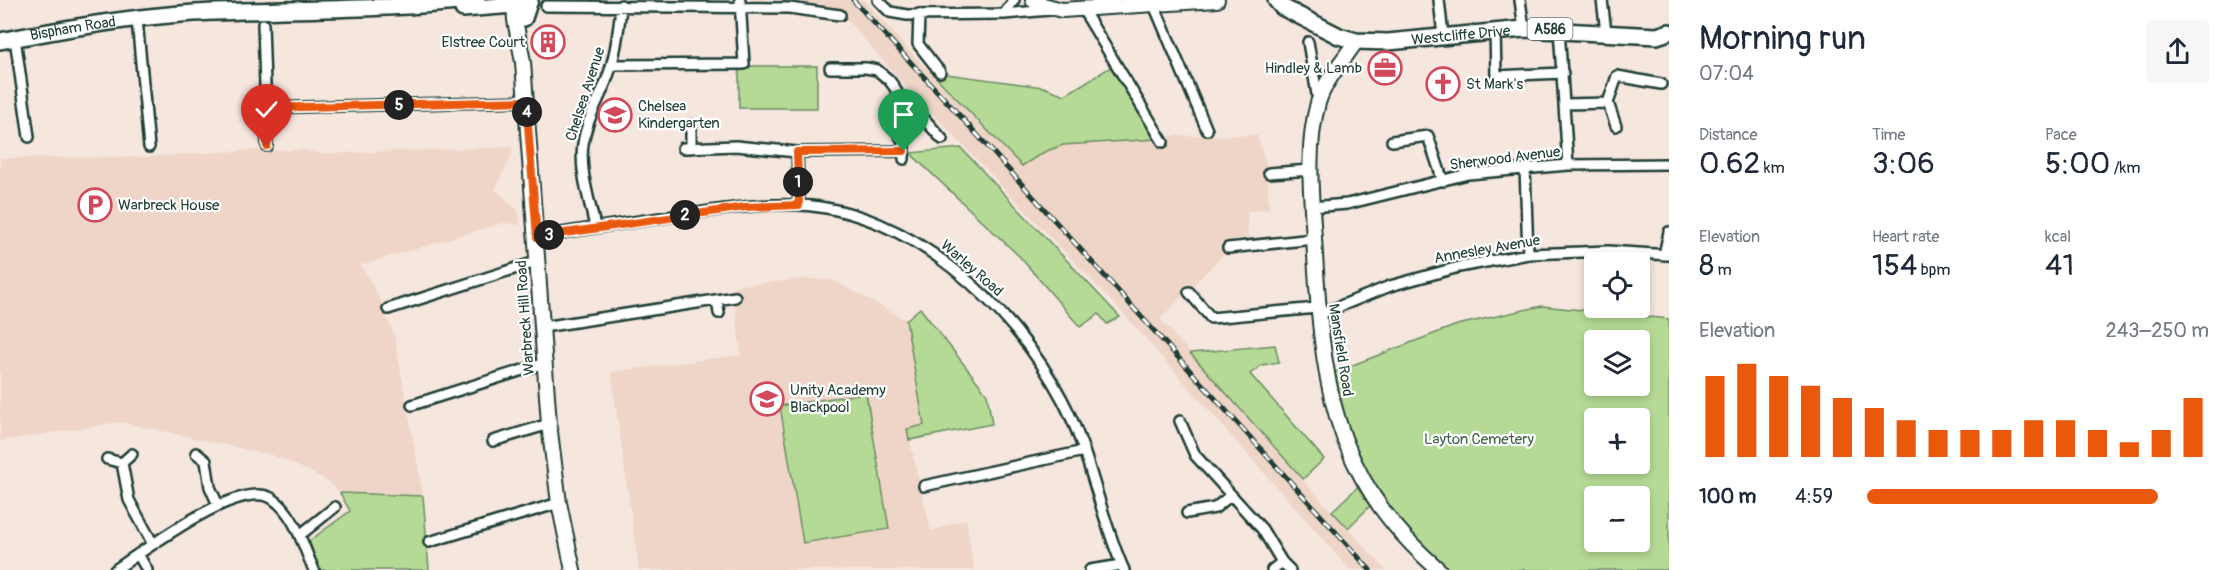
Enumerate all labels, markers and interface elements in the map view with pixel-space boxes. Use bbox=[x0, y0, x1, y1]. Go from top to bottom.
street label: Bispham Road bbox=[28, 12, 117, 45]
road number: A586 bbox=[1528, 18, 1572, 40]
text: Morning run bbox=[1699, 18, 1866, 59]
button: share bbox=[2146, 20, 2209, 83]
street label: Westcliffe Drive bbox=[1410, 21, 1512, 50]
building icon: Elstree Court bbox=[530, 24, 566, 60]
place label: Elstree Court bbox=[442, 33, 526, 52]
street label: Chelsea Avenue bbox=[561, 44, 610, 144]
office icon: Hindley & Lamb bbox=[1367, 50, 1403, 86]
place label: Hindley & Lamb bbox=[1265, 59, 1362, 78]
text: 07:04 bbox=[1699, 61, 1754, 86]
church icon: St Mark's bbox=[1425, 66, 1461, 102]
place label: St Mark's bbox=[1466, 75, 1523, 94]
pin bbox=[241, 84, 292, 146]
pin bbox=[878, 89, 929, 151]
pin: 5 bbox=[384, 90, 414, 120]
icon: check bbox=[250, 93, 283, 126]
text: 5 bbox=[395, 95, 403, 115]
pin: 4 bbox=[512, 97, 542, 127]
school or university icon: Chelsea Kindergarten bbox=[597, 97, 633, 133]
place label: Chelsea Kindergarten bbox=[638, 97, 720, 133]
icon: arrive bbox=[887, 98, 920, 131]
text: 4 bbox=[522, 102, 532, 122]
text: Distance bbox=[1699, 125, 1758, 145]
text: Time bbox=[1872, 125, 1905, 145]
text: Pace bbox=[2045, 125, 2077, 145]
street label: Sherwood Avenue bbox=[1449, 142, 1562, 175]
text: 0.62 bbox=[1699, 145, 1760, 182]
text: 3:06 bbox=[1872, 145, 1935, 182]
text: 5:00 bbox=[2045, 145, 2110, 182]
text: km bbox=[1760, 158, 1785, 178]
text: /km bbox=[2110, 158, 2140, 178]
pin: 1 bbox=[783, 167, 813, 197]
text: 1 bbox=[795, 172, 801, 192]
parking icon: Warbreck House bbox=[77, 187, 113, 223]
place label: Warbreck House bbox=[118, 196, 220, 215]
pin: 2 bbox=[670, 200, 700, 230]
text: 2 bbox=[681, 205, 689, 225]
pin: 3 bbox=[534, 220, 564, 250]
text: 3 bbox=[545, 225, 553, 245]
text: Elevation bbox=[1699, 227, 1760, 247]
text: Heart rate bbox=[1872, 227, 1939, 247]
text: kcal bbox=[2045, 227, 2071, 247]
street label: Annesley Avenue bbox=[1432, 231, 1542, 268]
street label: Warley Road bbox=[936, 236, 1007, 301]
text: 8 bbox=[1699, 247, 1714, 284]
text: 154 bbox=[1872, 247, 1917, 284]
text: 41 bbox=[2045, 247, 2074, 284]
map controls bbox=[1584, 252, 1650, 552]
button: locate bbox=[1584, 252, 1650, 318]
street label: Warbreck Hill Road bbox=[512, 260, 539, 376]
text: m bbox=[1714, 260, 1732, 280]
text: bpm bbox=[1917, 260, 1950, 280]
street label: Mansfield Road bbox=[1324, 302, 1357, 398]
text: Elevation bbox=[1699, 318, 1775, 343]
text: 243–250 m bbox=[2106, 318, 2209, 343]
button: layers bbox=[1584, 330, 1650, 396]
school or university icon: Unity Academy Blackpool bbox=[749, 381, 785, 417]
place label: Unity Academy Blackpool bbox=[790, 381, 886, 417]
button: + bbox=[1584, 408, 1650, 474]
park label: Layton Cemetery bbox=[1424, 430, 1535, 449]
text: 100 m bbox=[1699, 484, 1756, 509]
text: 4:59 bbox=[1795, 484, 1833, 509]
button: − bbox=[1584, 486, 1650, 552]

